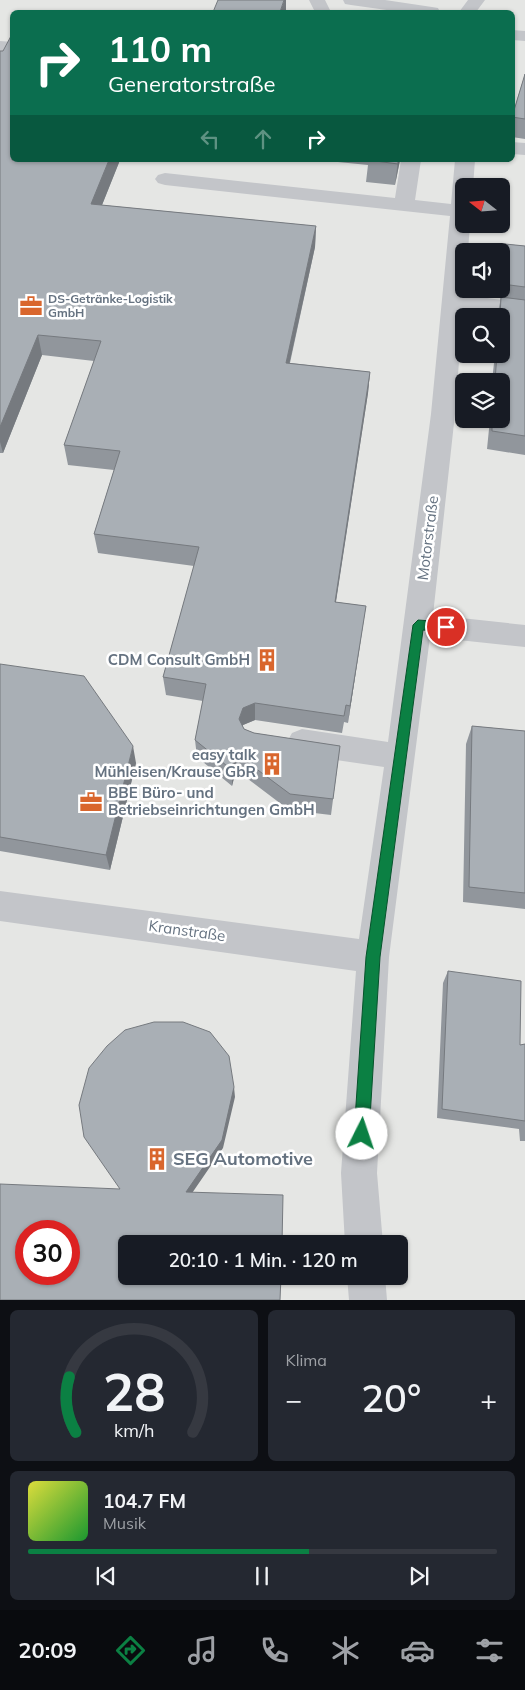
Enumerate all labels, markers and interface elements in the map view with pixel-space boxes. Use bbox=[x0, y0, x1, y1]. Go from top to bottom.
text: 110 m bbox=[108, 27, 212, 71]
icon: right bbox=[25, 30, 90, 95]
text: Generatorstraße bbox=[108, 70, 276, 98]
icon: left bbox=[196, 125, 224, 153]
icon: ahead bbox=[249, 125, 277, 153]
icon: right bbox=[302, 125, 330, 153]
north arrow bbox=[455, 178, 510, 232]
map controls bbox=[455, 178, 510, 428]
button: sound bbox=[455, 243, 510, 298]
place label: DS-Getränke-Logistik GmbH bbox=[48, 291, 173, 320]
office icon: DS-Getränke-Logistik GmbH bbox=[18, 293, 44, 319]
button: search bbox=[455, 308, 510, 363]
button: layers bbox=[455, 373, 510, 428]
street label: Motorstraße bbox=[413, 495, 442, 581]
pin bbox=[425, 606, 467, 648]
icon: arrive bbox=[432, 613, 460, 641]
building icon: CDM Consult GmbH bbox=[254, 647, 280, 673]
place label: CDM Consult GmbH bbox=[108, 650, 250, 669]
place label: easy talk Mühleisen/Krause GbR bbox=[95, 745, 257, 781]
building icon: easy talk Mühleisen/Krause GbR bbox=[259, 751, 285, 777]
place label: BBE Büro- und Betriebseinrichtungen GmbH bbox=[108, 783, 315, 819]
office icon: BBE Büro- und Betriebseinrichtungen GmbH bbox=[78, 789, 104, 815]
street label: Kranstraße bbox=[147, 916, 227, 945]
position arrow bbox=[335, 1107, 387, 1159]
building icon: SEG Automotive bbox=[144, 1146, 170, 1172]
place label: SEG Automotive bbox=[173, 1147, 313, 1170]
speed limit sign: 30 bbox=[15, 1220, 80, 1285]
text: 20:10 · 1 Min. · 120 m bbox=[168, 1248, 358, 1272]
text: Klima bbox=[286, 1350, 327, 1370]
text: 28 bbox=[103, 1359, 165, 1424]
text: 20° bbox=[361, 1374, 421, 1422]
text: − bbox=[286, 1382, 302, 1417]
text: + bbox=[480, 1382, 497, 1417]
text: km/h bbox=[114, 1419, 154, 1441]
text: 104.7 FM bbox=[103, 1489, 186, 1513]
text: Musik bbox=[103, 1513, 146, 1533]
icon: previous bbox=[92, 1562, 120, 1590]
icon: pause bbox=[248, 1562, 276, 1590]
icon: next bbox=[405, 1562, 433, 1590]
icon: directions bbox=[113, 1633, 148, 1668]
icon: music bbox=[185, 1633, 220, 1668]
icon: phone bbox=[257, 1633, 292, 1668]
icon: climate bbox=[328, 1633, 363, 1668]
icon: car bbox=[400, 1633, 435, 1668]
icon: filters bbox=[472, 1633, 507, 1668]
text: 20:09 bbox=[18, 1636, 77, 1664]

